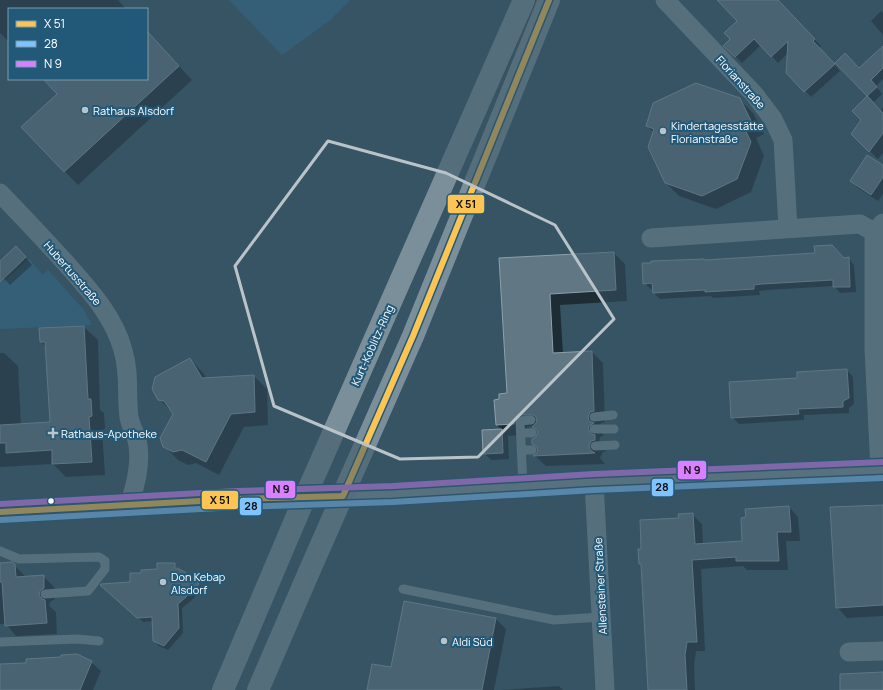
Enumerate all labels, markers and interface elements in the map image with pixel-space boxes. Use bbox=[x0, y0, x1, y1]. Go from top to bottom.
legend bbox=[8, 8, 148, 80]
text: X 51 bbox=[44, 15, 65, 32]
text: 28 bbox=[44, 35, 58, 52]
street label: Florianstraße bbox=[713, 52, 769, 112]
text: N 9 bbox=[44, 55, 62, 72]
place label: Rathaus Alsdorf bbox=[93, 103, 174, 118]
marker: Rathaus Alsdorf bbox=[80, 105, 90, 115]
place label: Kindertagesstätte Florianstraße bbox=[671, 118, 764, 146]
marker: Kindertagesstätte Florianstraße bbox=[658, 126, 668, 136]
line badge: X 51 bbox=[447, 194, 485, 214]
text: X 51 bbox=[456, 196, 476, 211]
street label: Hubertusstraße bbox=[41, 238, 106, 309]
street label: Kurt-Koblitz-Ring bbox=[347, 302, 397, 388]
place label: Rathaus-Apotheke bbox=[61, 426, 158, 441]
marker: Rathaus-Apotheke bbox=[48, 428, 58, 438]
line badge: N 9 bbox=[677, 460, 707, 480]
text: N 9 bbox=[684, 462, 701, 477]
line badge: 28 bbox=[651, 478, 674, 497]
text: 28 bbox=[655, 479, 669, 494]
line badge: N 9 bbox=[265, 480, 296, 499]
text: N 9 bbox=[273, 481, 290, 496]
line badge: X 51 bbox=[201, 490, 239, 510]
text: X 51 bbox=[210, 492, 230, 507]
unlabelled marker bbox=[46, 496, 56, 506]
line badge: 28 bbox=[239, 497, 262, 516]
text: 28 bbox=[244, 498, 258, 513]
street label: Allensteiner Straße bbox=[590, 537, 610, 635]
place label: Don Kebap Alsdorf bbox=[171, 569, 226, 597]
marker: Don Kebap Alsdorf bbox=[158, 577, 168, 587]
place label: Aldi Süd bbox=[452, 634, 493, 649]
marker: Aldi Süd bbox=[439, 636, 449, 646]

